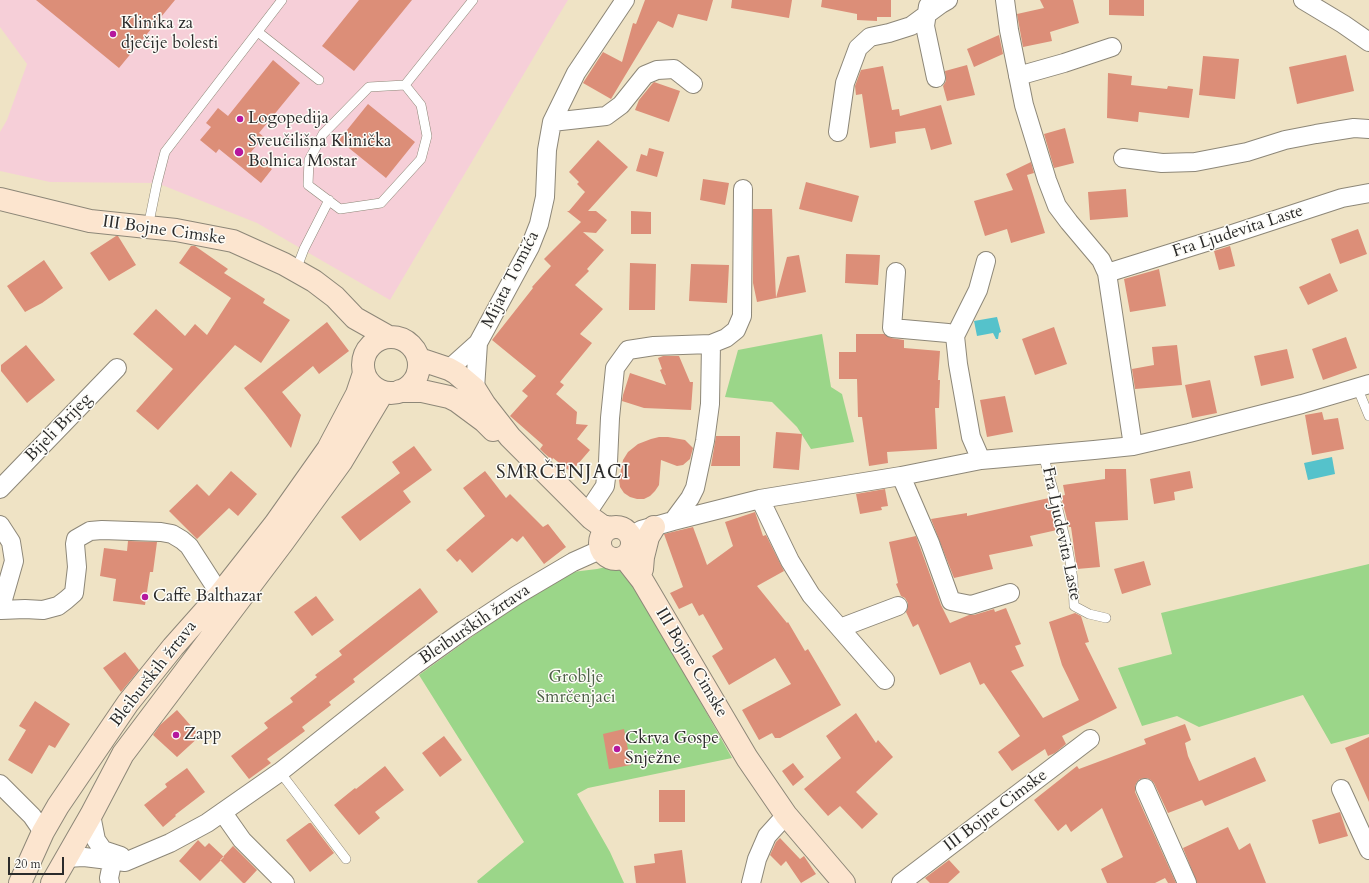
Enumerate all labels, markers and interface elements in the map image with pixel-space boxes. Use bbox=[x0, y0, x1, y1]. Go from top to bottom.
place label: Klinika za dječije bolesti bbox=[121, 14, 218, 54]
marker: Klinika za dječije bolesti bbox=[108, 29, 118, 39]
place label: Logopedija bbox=[248, 109, 329, 129]
marker: Logopedija bbox=[235, 114, 245, 124]
place label: Sveučilišna Klinička Bolnica Mostar bbox=[248, 132, 391, 172]
marker: Sveučilišna Klinička Bolnica Mostar bbox=[233, 146, 245, 158]
street label: Fra Ljudevita Laste bbox=[1170, 201, 1306, 263]
street label: III Bojne Cimske bbox=[101, 212, 227, 250]
street label: Mijata Tomića bbox=[478, 228, 544, 332]
street label: Bijeli Brijeg bbox=[21, 390, 97, 466]
district label: SMRČENJACI bbox=[496, 463, 630, 485]
street label: Fra Ljudevita Laste bbox=[1037, 465, 1085, 603]
street label: Bleiburških žrtava bbox=[416, 580, 534, 670]
place label: Caffe Balthazar bbox=[153, 587, 262, 607]
marker: Caffe Balthazar bbox=[140, 592, 150, 602]
street label: III Bojne Cimske bbox=[650, 605, 732, 721]
street label: Bleiburških žrtava bbox=[106, 617, 202, 731]
park label: Groblje Smrčenjaci bbox=[537, 668, 615, 708]
place label: Zapp bbox=[184, 725, 222, 745]
place label: Ckrva Gospe Snježne bbox=[625, 729, 719, 769]
marker: Zapp bbox=[171, 730, 181, 740]
marker: Ckrva Gospe Snježne bbox=[612, 744, 622, 754]
street label: III Bojne Cimske bbox=[940, 766, 1052, 856]
scale bar bbox=[10, 849, 66, 875]
text: 20 m bbox=[15, 856, 41, 872]

